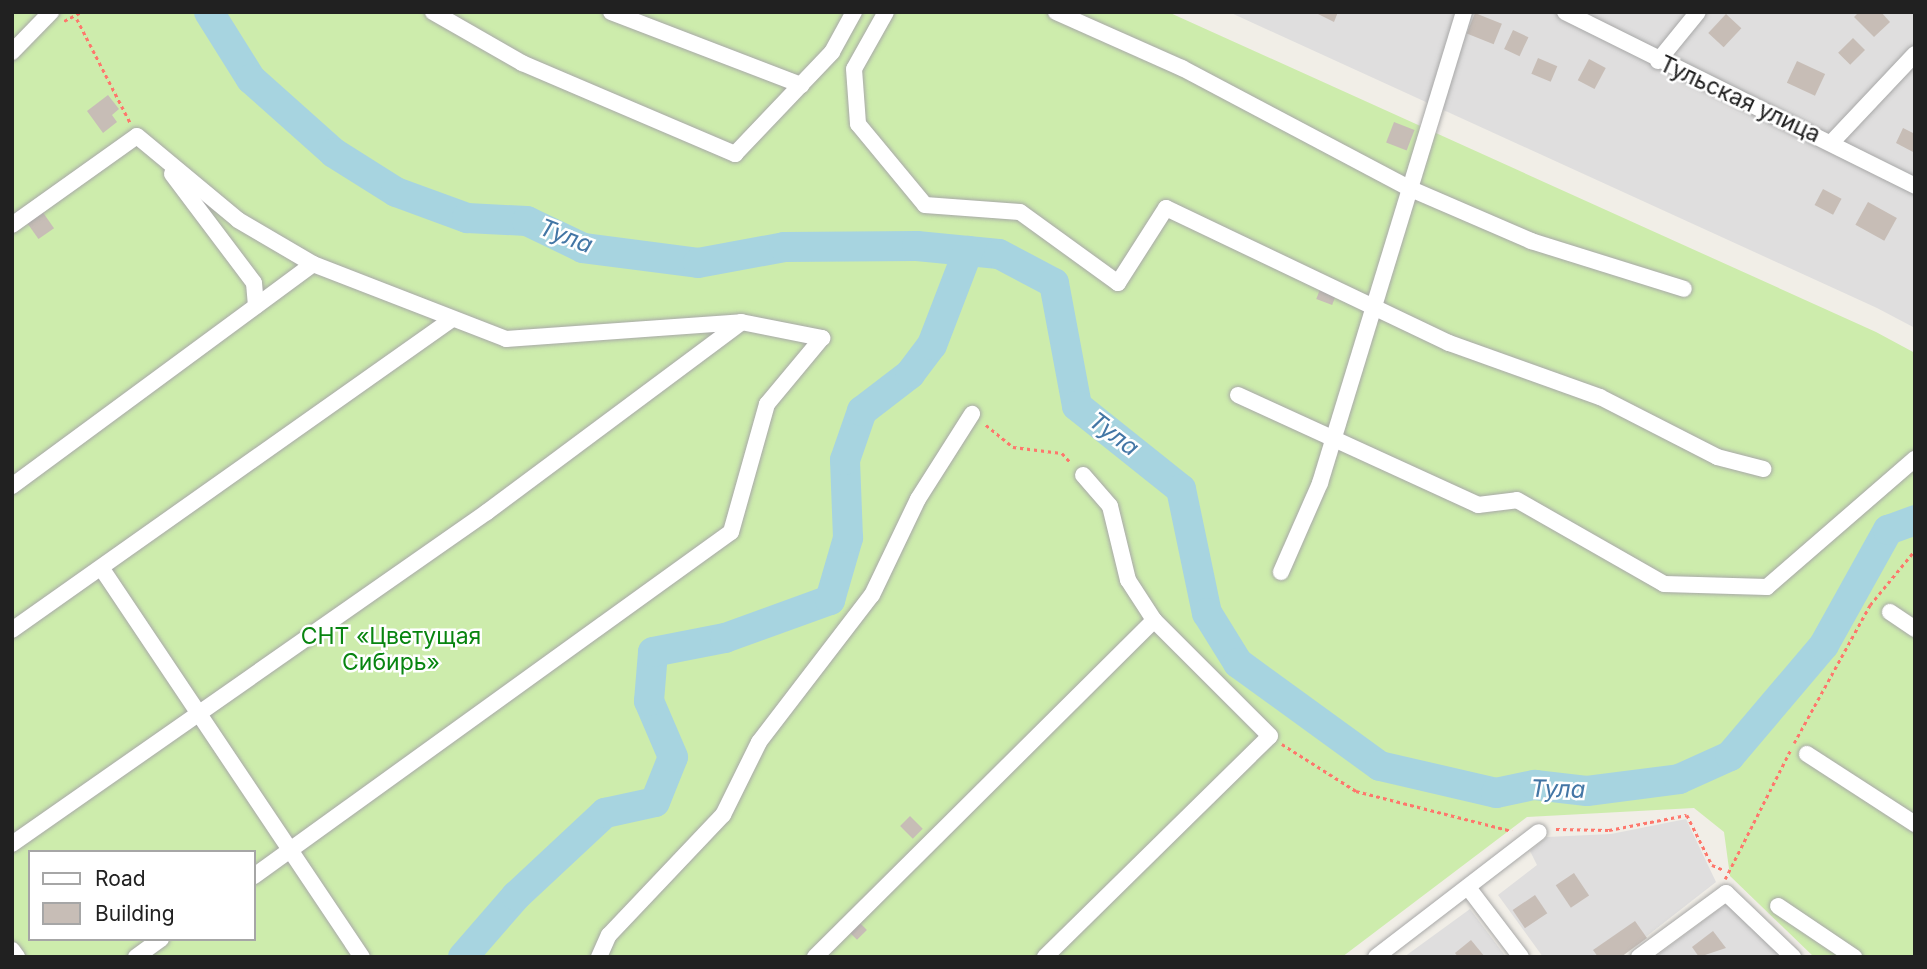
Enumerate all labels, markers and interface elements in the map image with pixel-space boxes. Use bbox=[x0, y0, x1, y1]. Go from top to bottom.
street label: Тульская улица bbox=[1655, 50, 1825, 148]
water label: Тула bbox=[535, 213, 597, 259]
water label: Тула bbox=[1083, 406, 1145, 462]
park label: СНТ «Цветущая Сибирь» bbox=[301, 622, 481, 676]
water label: Тула bbox=[1530, 774, 1586, 804]
legend bbox=[28, 850, 256, 941]
text: Road bbox=[95, 866, 146, 891]
text: Building bbox=[95, 901, 175, 926]

